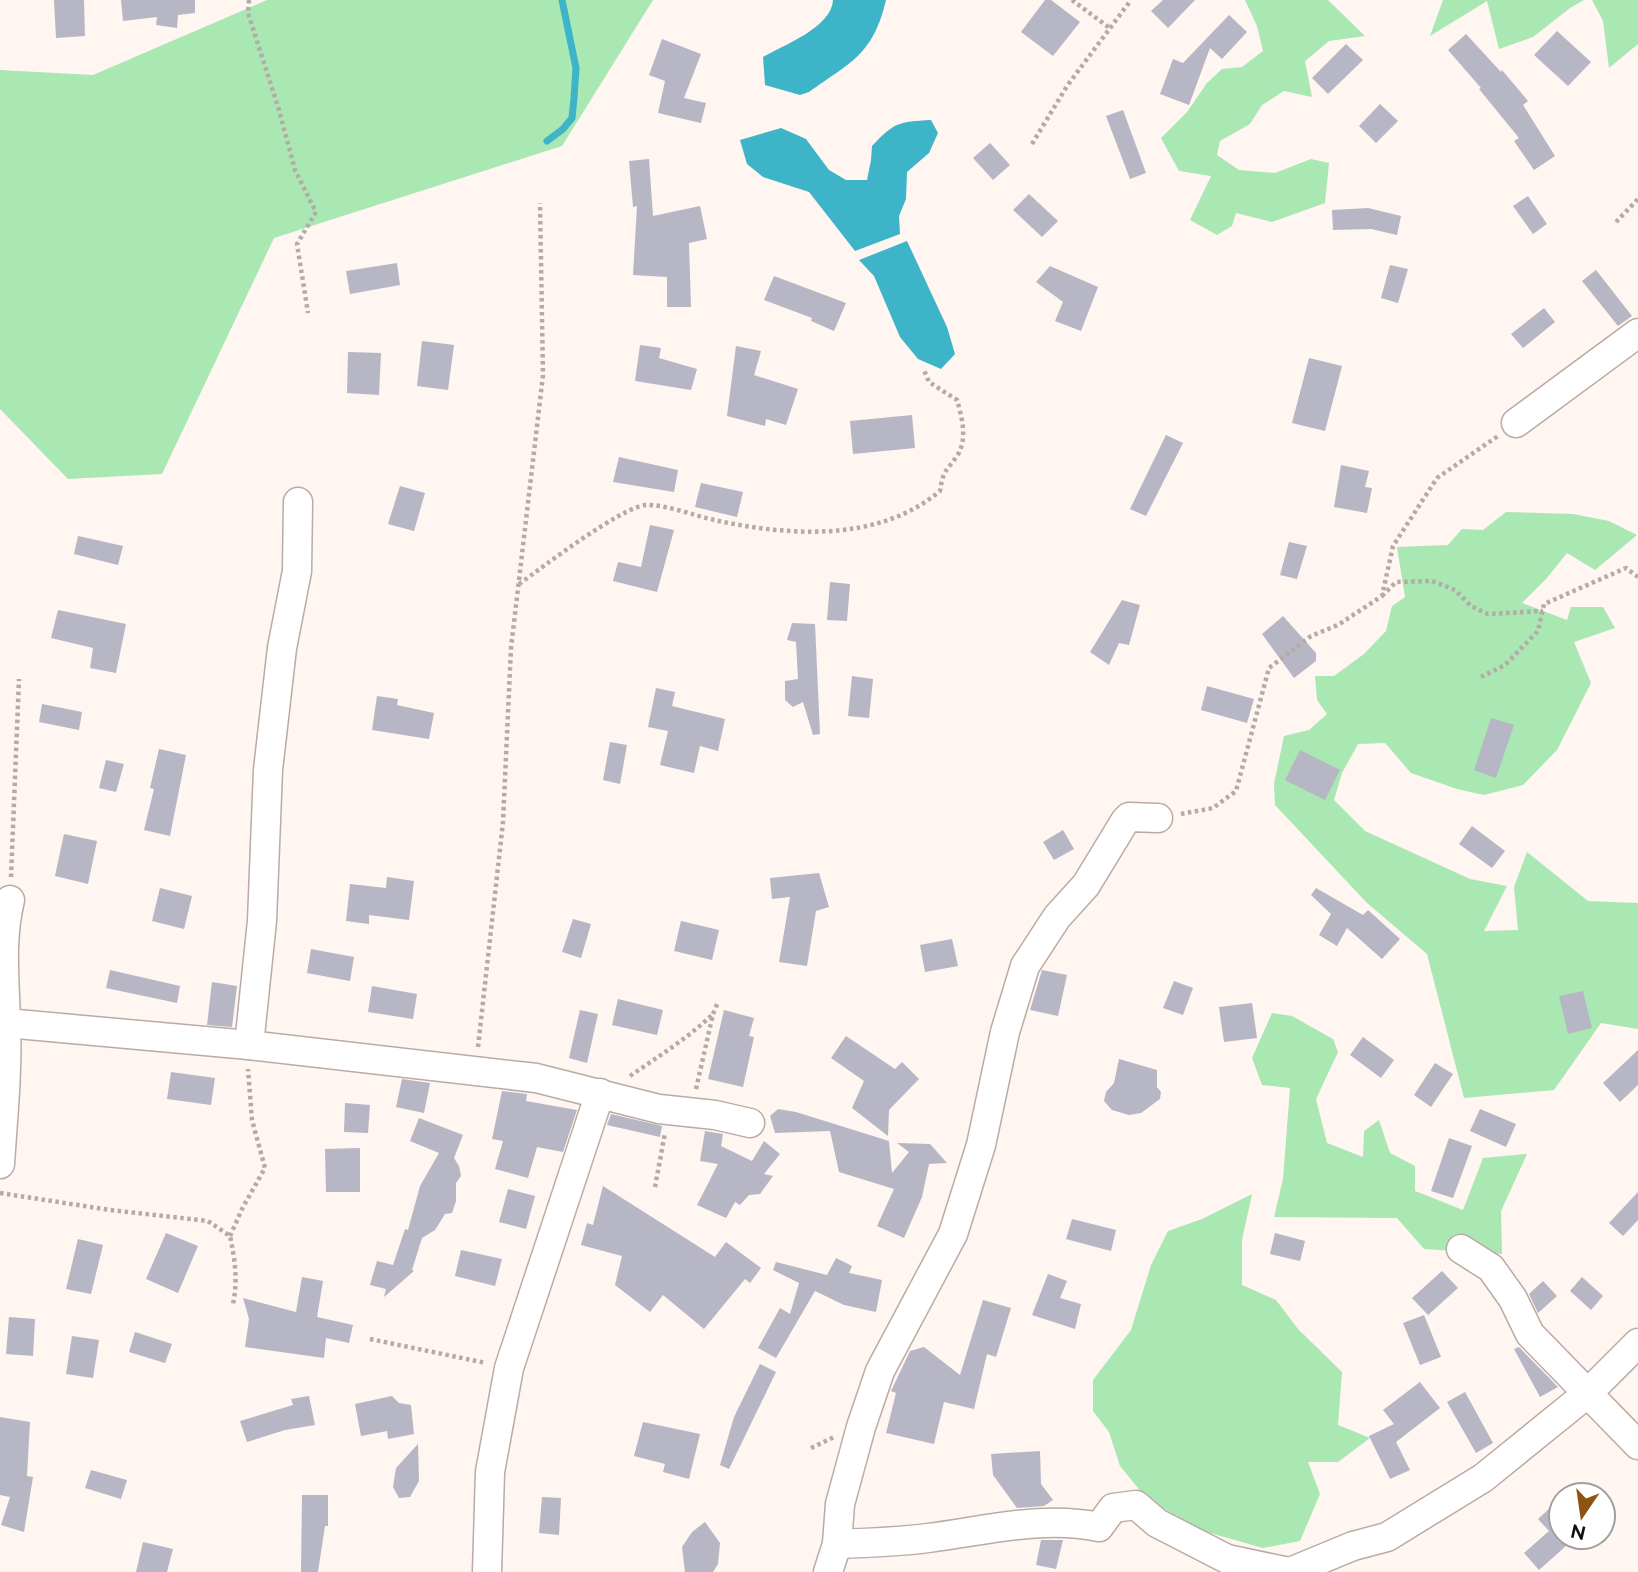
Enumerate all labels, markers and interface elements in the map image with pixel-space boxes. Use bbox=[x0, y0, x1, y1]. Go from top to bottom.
north arrow bbox=[1547, 1481, 1617, 1551]
text: N bbox=[1569, 1520, 1588, 1545]

